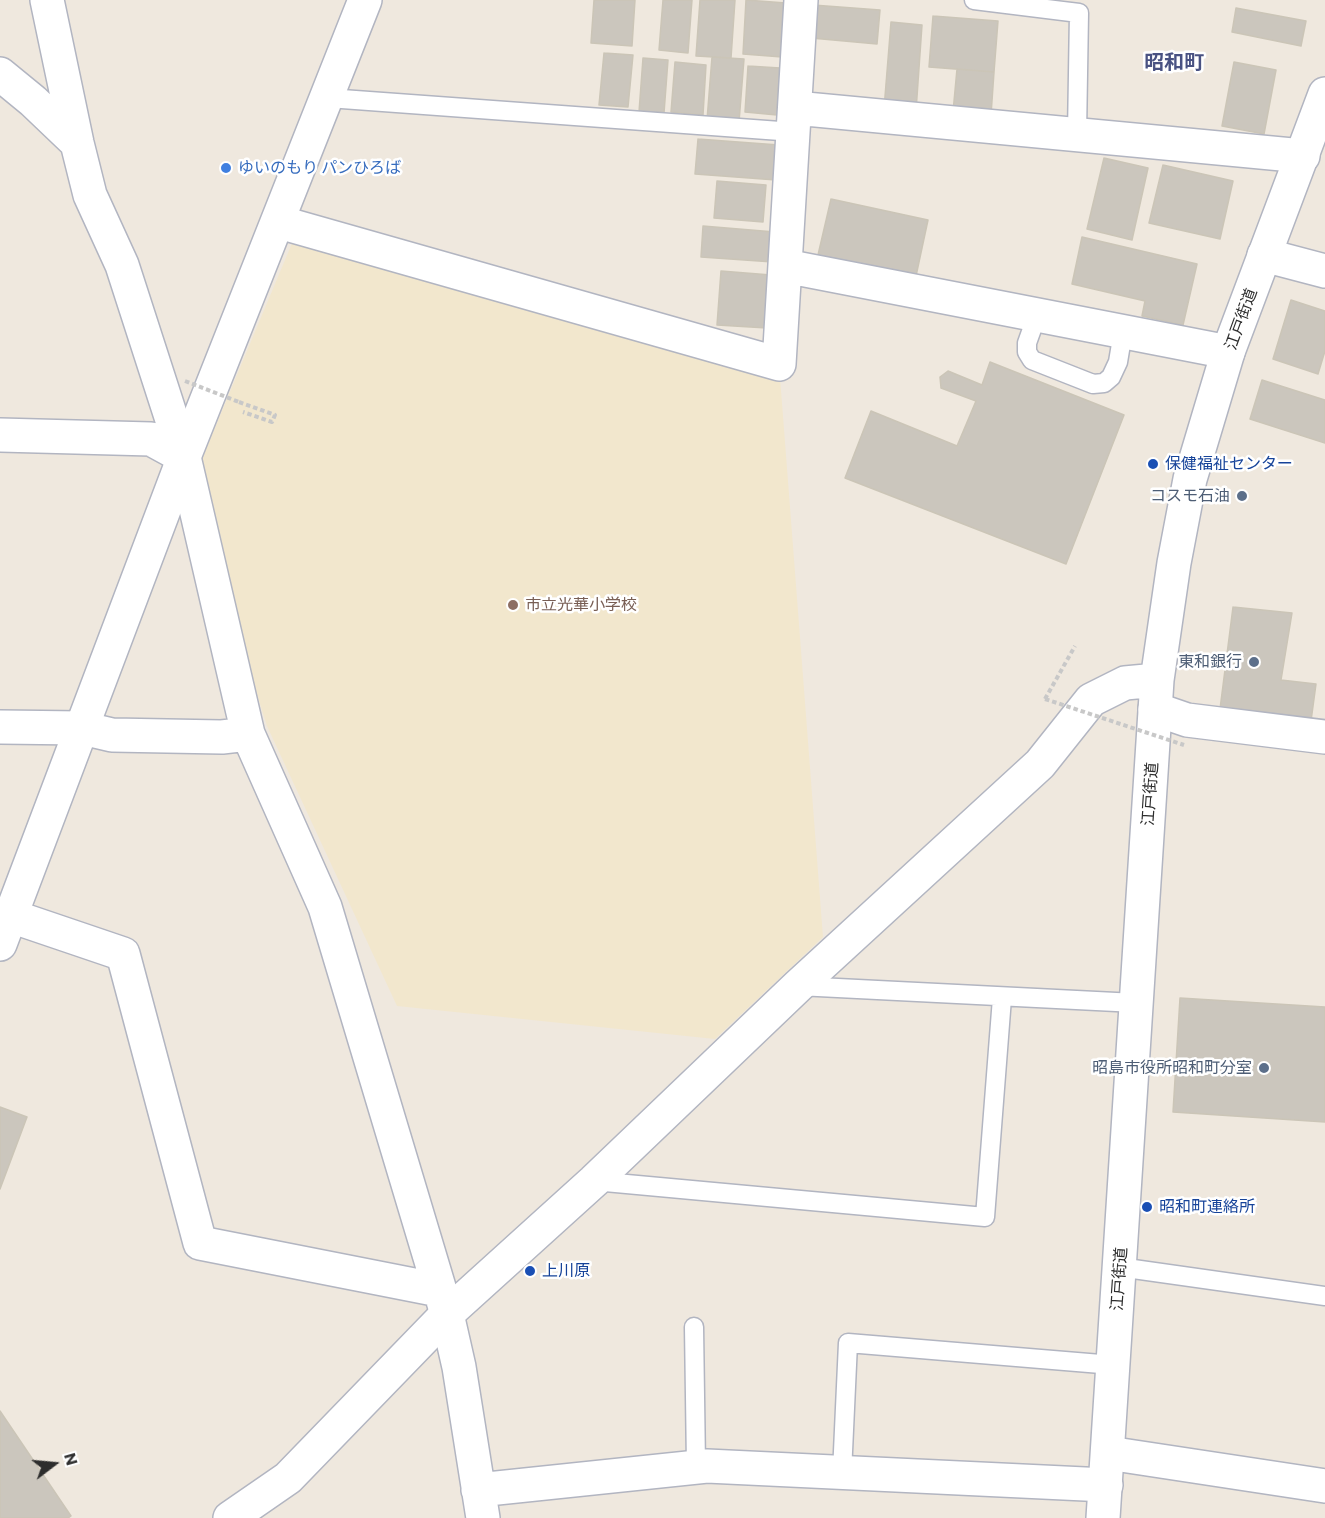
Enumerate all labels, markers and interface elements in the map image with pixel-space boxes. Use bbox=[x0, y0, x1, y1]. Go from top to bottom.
district label: 昭和町 bbox=[1144, 50, 1204, 74]
place label: ゆいのもり パンひろば bbox=[238, 158, 401, 178]
marker: ゆいのもり パンひろば bbox=[219, 161, 233, 175]
street label: 江戸街道 bbox=[1221, 286, 1261, 352]
place label: 保健福祉センター bbox=[1165, 454, 1293, 474]
marker: 保健福祉センター bbox=[1146, 457, 1160, 471]
place label: コスモ石油 bbox=[1150, 486, 1230, 506]
marker: コスモ石油 bbox=[1235, 489, 1249, 503]
place label: 市立光華小学校 bbox=[525, 595, 637, 615]
marker: 市立光華小学校 bbox=[506, 598, 520, 612]
place label: 東和銀行 bbox=[1178, 652, 1242, 672]
marker: 東和銀行 bbox=[1247, 655, 1261, 669]
street label: 江戸街道 bbox=[1138, 761, 1162, 827]
place label: 昭島市役所昭和町分室 bbox=[1092, 1058, 1252, 1078]
marker: 昭島市役所昭和町分室 bbox=[1257, 1061, 1271, 1075]
place label: 昭和町連絡所 bbox=[1159, 1197, 1255, 1217]
marker: 昭和町連絡所 bbox=[1140, 1200, 1154, 1214]
street label: 江戸街道 bbox=[1107, 1246, 1131, 1312]
place label: 上川原 bbox=[542, 1261, 590, 1281]
marker: 上川原 bbox=[523, 1264, 537, 1278]
north arrow bbox=[24, 1434, 84, 1494]
text: N bbox=[61, 1451, 83, 1467]

